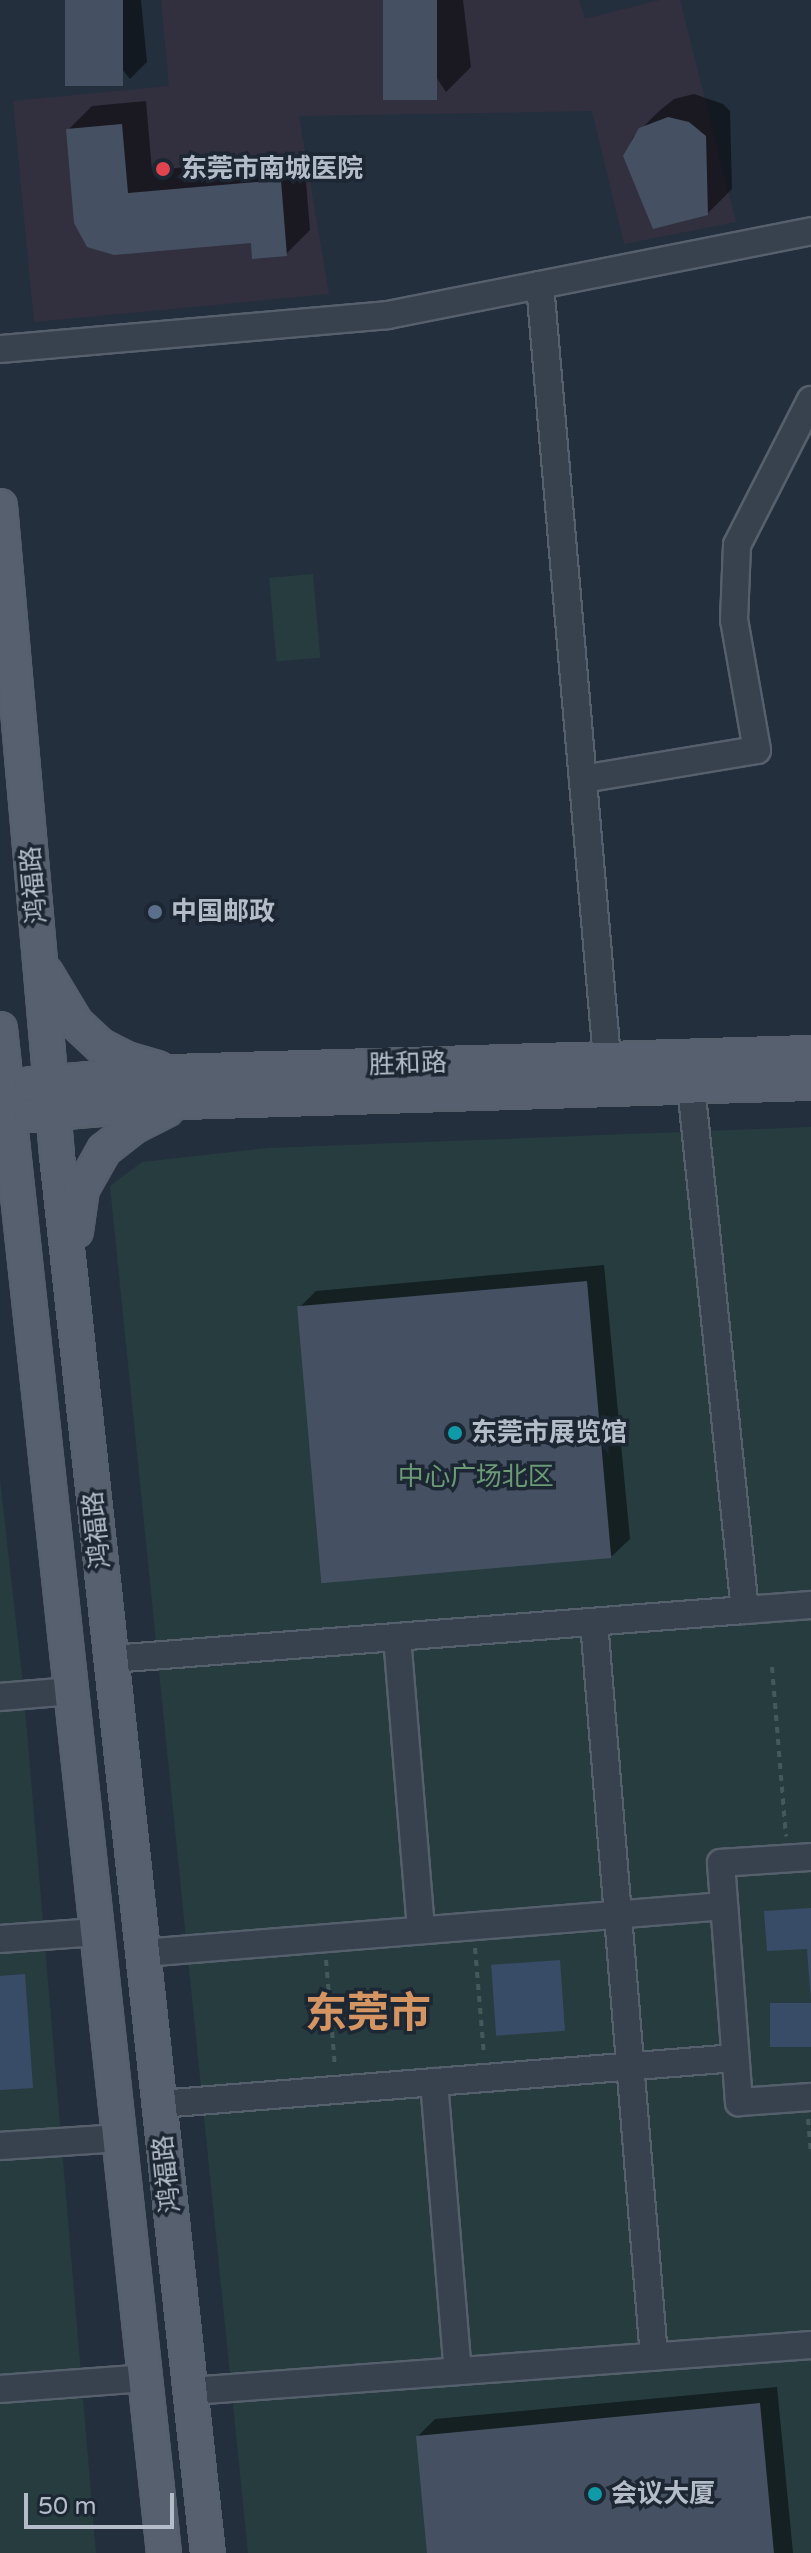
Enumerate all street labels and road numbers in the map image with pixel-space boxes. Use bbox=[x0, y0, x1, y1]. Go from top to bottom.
street label: 鸿福路 bbox=[15, 845, 53, 925]
street label: 胜和路 bbox=[368, 1047, 448, 1081]
street label: 鸿福路 bbox=[77, 1490, 117, 1570]
street label: 鸿福路 bbox=[147, 2134, 187, 2214]

